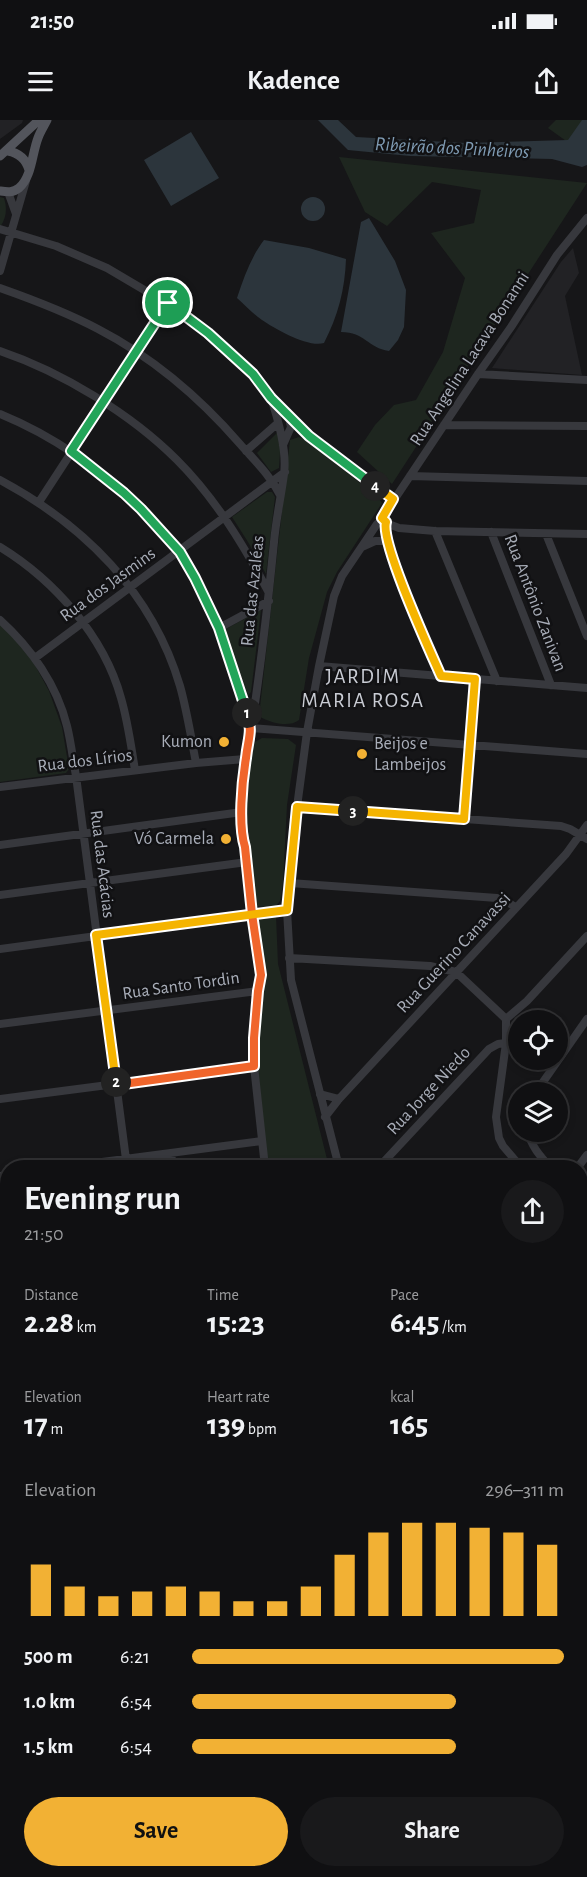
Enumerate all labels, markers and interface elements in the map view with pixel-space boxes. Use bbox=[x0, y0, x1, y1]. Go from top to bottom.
text: 21:50 bbox=[30, 10, 74, 32]
icon: menu bbox=[24, 65, 57, 98]
icon: share bbox=[530, 65, 563, 98]
text: Kadence bbox=[247, 67, 340, 94]
water label: Ribeirão dos Pinheiros bbox=[374, 134, 530, 162]
street label: Rua Angelina Lacava Bonanni bbox=[407, 269, 533, 449]
pin bbox=[142, 277, 193, 328]
icon: arrive bbox=[151, 286, 184, 319]
pin: 4 bbox=[360, 471, 390, 501]
text: 4 bbox=[371, 478, 379, 494]
street label: Rua Antônio Zanivan bbox=[501, 532, 569, 674]
street label: Rua das Azaléas bbox=[238, 535, 268, 647]
street label: Rua dos Jasmins bbox=[57, 545, 159, 625]
district label: JARDIM MARIA ROSA bbox=[301, 666, 425, 711]
pin: 1 bbox=[232, 698, 262, 728]
text: 1 bbox=[244, 705, 250, 721]
place label: Kumon bbox=[161, 733, 212, 751]
marker: Kumon bbox=[217, 735, 231, 749]
place label: Beijos e Lambeijos bbox=[374, 735, 446, 774]
street label: Rua dos Lírios bbox=[37, 746, 133, 776]
marker: Beijos e Lambeijos bbox=[355, 747, 369, 761]
pin: 3 bbox=[338, 796, 368, 826]
text: 3 bbox=[350, 803, 356, 819]
street label: Rua das Acácias bbox=[86, 809, 118, 919]
place label: Vó Carmela bbox=[134, 830, 214, 848]
marker: Vó Carmela bbox=[219, 832, 233, 846]
street label: Rua Guerino Canavassi bbox=[394, 889, 514, 1017]
street label: Rua Santo Tordin bbox=[121, 969, 241, 1003]
map controls bbox=[508, 1010, 568, 1142]
button: locate bbox=[508, 1010, 568, 1070]
street label: Rua Jorge Niedo bbox=[384, 1043, 474, 1138]
pin: 2 bbox=[101, 1067, 131, 1097]
text: 2 bbox=[112, 1074, 120, 1090]
button: layers bbox=[508, 1082, 568, 1142]
button: share bbox=[501, 1180, 564, 1243]
text: Evening run bbox=[24, 1183, 181, 1216]
text: 21:50 bbox=[24, 1224, 63, 1244]
text: Distance bbox=[24, 1287, 78, 1303]
text: Time bbox=[207, 1287, 239, 1303]
text: Pace bbox=[390, 1287, 419, 1303]
text: 2.28 bbox=[24, 1308, 74, 1338]
text: 15:23 bbox=[207, 1308, 265, 1338]
text: 6:45 bbox=[390, 1308, 439, 1338]
text: km bbox=[74, 1319, 97, 1335]
text: /km bbox=[439, 1319, 467, 1335]
text: Elevation bbox=[24, 1389, 82, 1405]
text: Heart rate bbox=[207, 1389, 270, 1405]
text: kcal bbox=[390, 1389, 414, 1405]
text: 17 bbox=[24, 1410, 48, 1440]
text: 139 bbox=[207, 1410, 245, 1440]
text: 165 bbox=[390, 1410, 428, 1440]
text: m bbox=[48, 1421, 63, 1437]
text: bpm bbox=[245, 1421, 277, 1437]
text: Elevation bbox=[24, 1480, 96, 1500]
text: 296–311 m bbox=[485, 1480, 564, 1500]
text: 500 m bbox=[24, 1647, 73, 1667]
text: 6:21 bbox=[120, 1647, 150, 1667]
text: 1.0 km bbox=[24, 1692, 75, 1712]
text: 6:54 bbox=[120, 1692, 152, 1712]
text: 1.5 km bbox=[24, 1737, 73, 1757]
text: 6:54 bbox=[120, 1737, 152, 1757]
button: Save bbox=[24, 1797, 288, 1866]
button: Share bbox=[300, 1797, 564, 1866]

